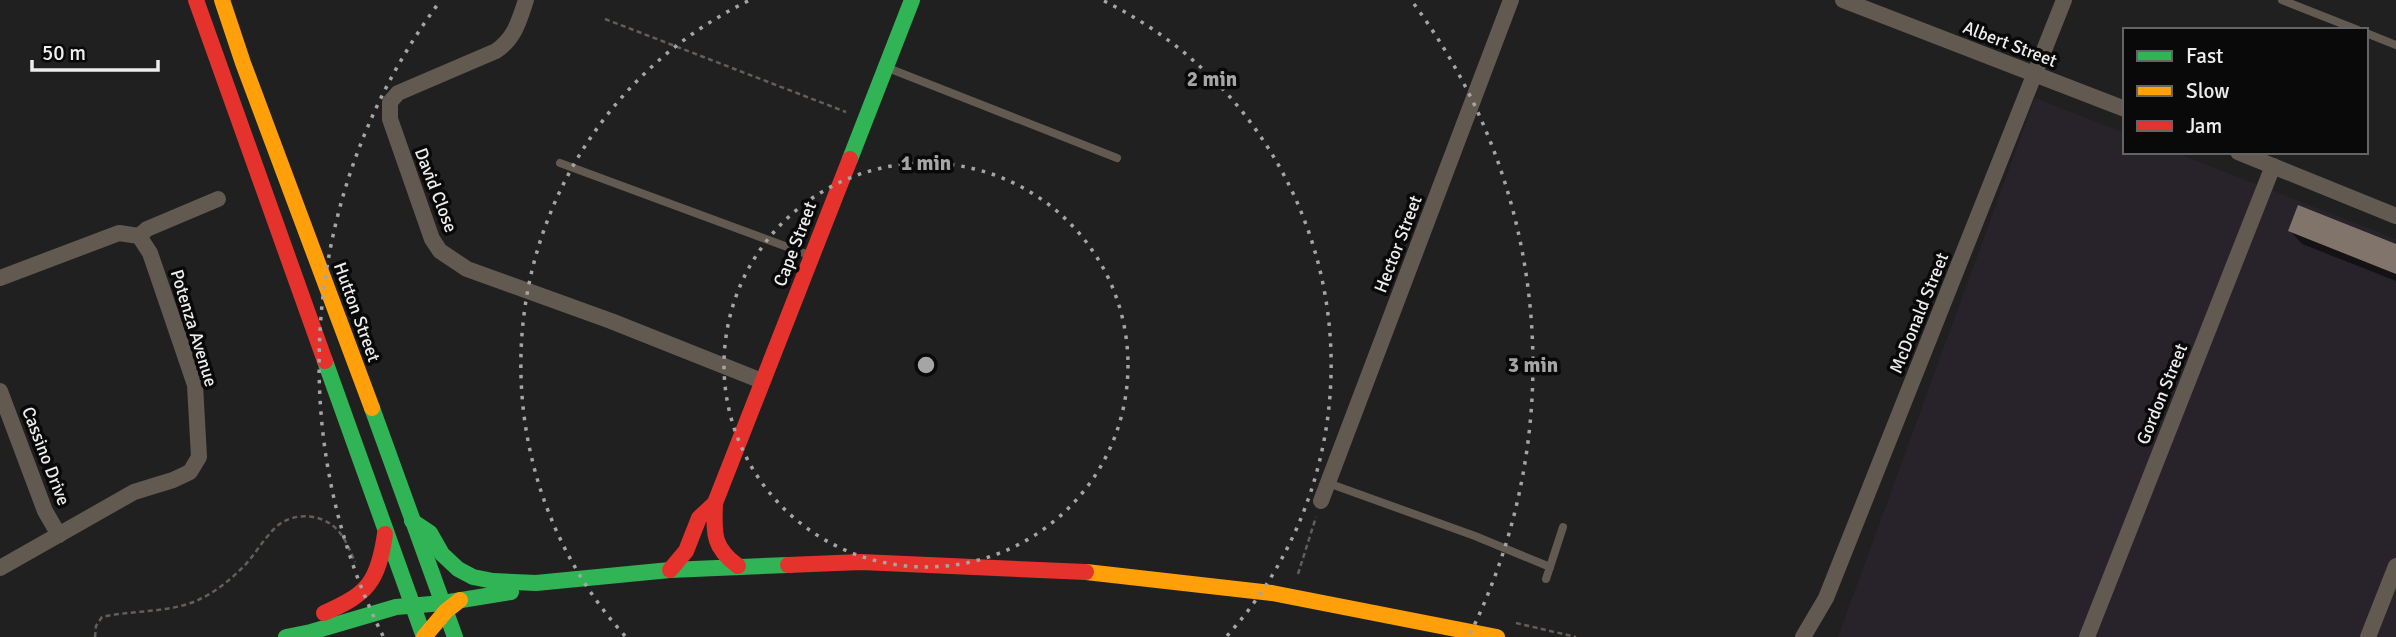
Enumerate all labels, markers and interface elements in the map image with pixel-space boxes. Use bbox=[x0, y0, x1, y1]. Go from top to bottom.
street label: Albert Street bbox=[1960, 16, 2060, 72]
scale bar bbox=[32, 28, 158, 72]
legend bbox=[2123, 28, 2368, 154]
text: 50 m bbox=[42, 40, 86, 66]
text: Fast bbox=[2186, 43, 2223, 69]
text: 2 min bbox=[1187, 66, 1237, 92]
text: Slow bbox=[2186, 78, 2230, 104]
text: Jam bbox=[2186, 113, 2222, 139]
street label: David Close bbox=[410, 145, 462, 235]
text: 1 min bbox=[901, 150, 951, 176]
street label: Hector Street bbox=[1369, 192, 1427, 296]
street label: Cape Street bbox=[769, 198, 821, 290]
street label: McDonald Street bbox=[1885, 249, 1953, 377]
street label: Hutton Street bbox=[329, 259, 385, 365]
street label: Potenza Avenue bbox=[166, 267, 222, 389]
street label: Gordon Street bbox=[2132, 340, 2192, 448]
text: 3 min bbox=[1508, 352, 1558, 378]
centre of rings bbox=[914, 353, 938, 377]
street label: Cassino Drive bbox=[17, 404, 75, 508]

